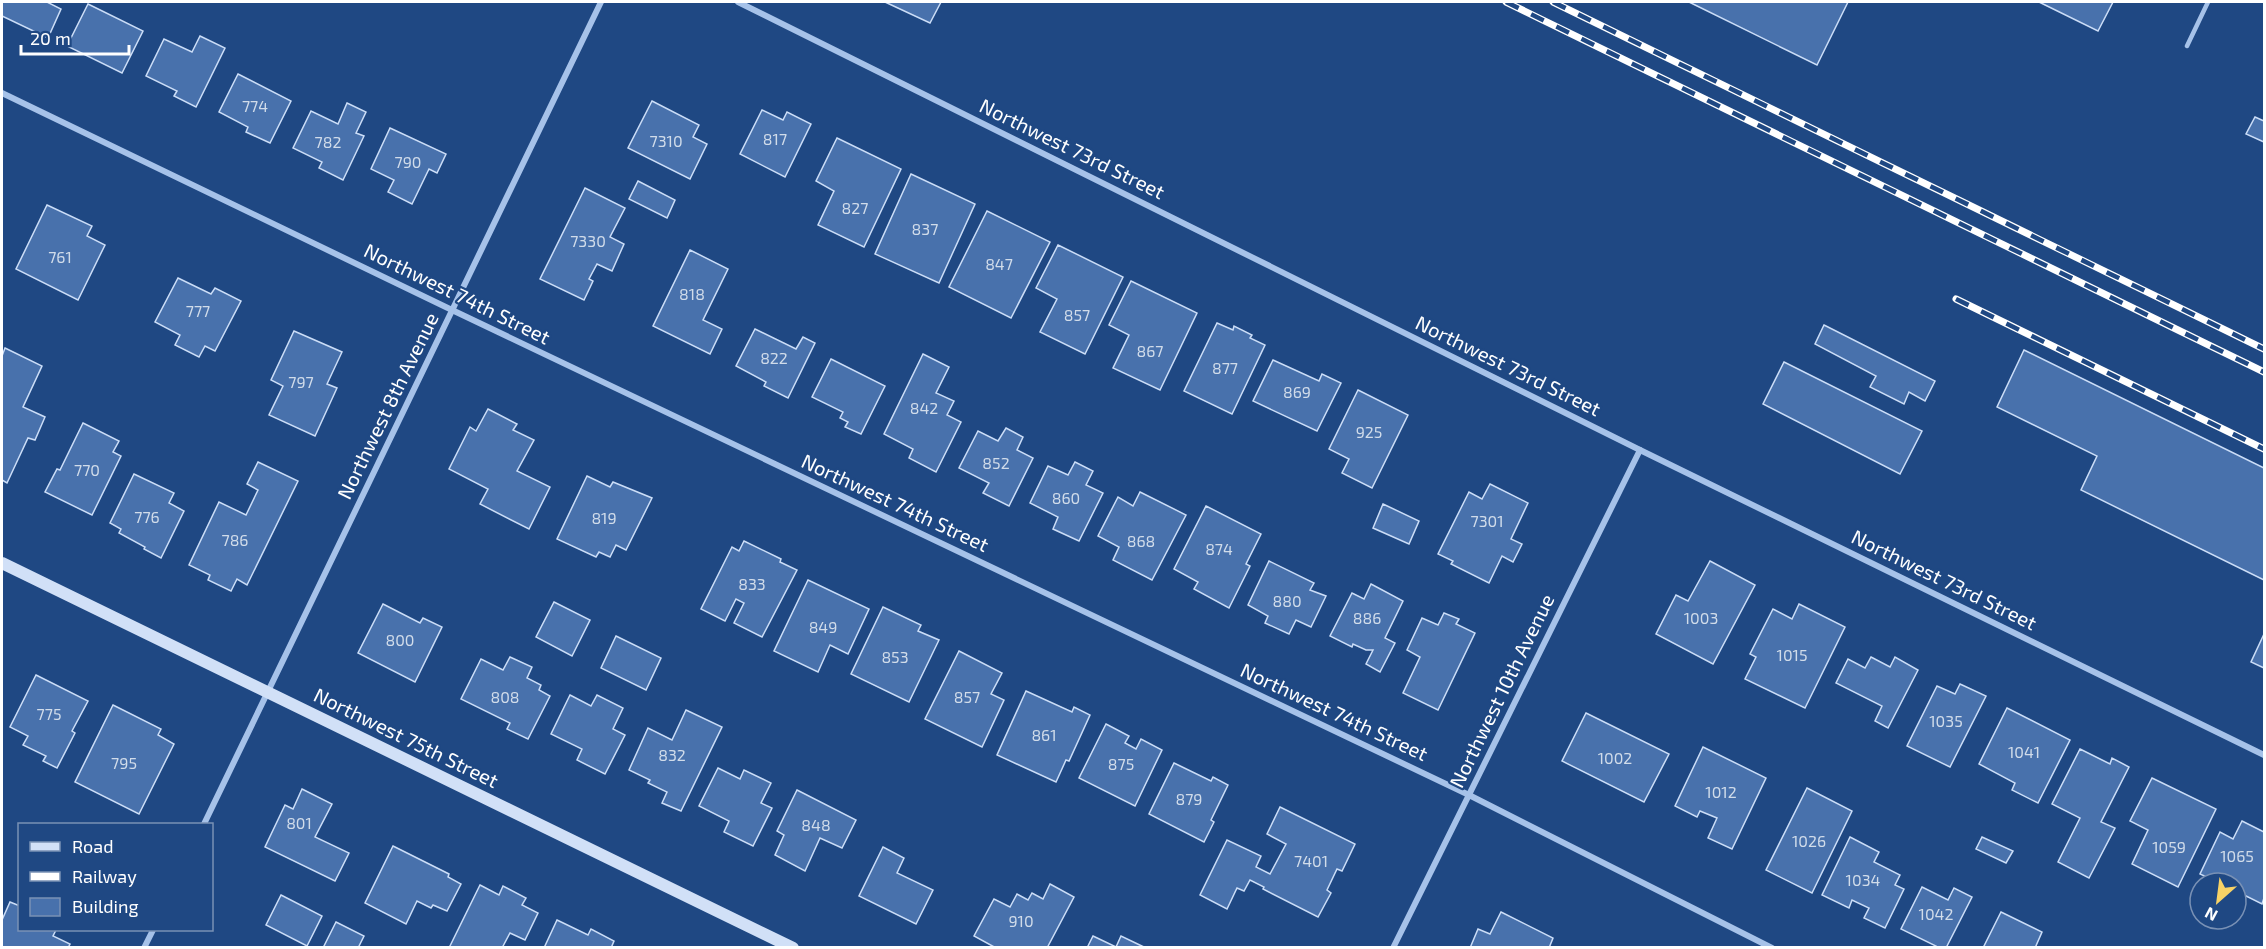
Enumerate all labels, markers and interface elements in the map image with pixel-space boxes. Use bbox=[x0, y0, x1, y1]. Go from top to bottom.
scale bar bbox=[21, 18, 129, 56]
text: 20 m bbox=[30, 27, 71, 49]
street label: Northwest 73rd Street bbox=[976, 93, 1169, 204]
house number: 774 bbox=[242, 96, 268, 115]
house number: 817 bbox=[763, 129, 787, 148]
house number: 7310 bbox=[649, 131, 683, 150]
house number: 782 bbox=[315, 132, 341, 151]
house number: 790 bbox=[395, 152, 422, 171]
house number: 827 bbox=[842, 198, 868, 217]
house number: 837 bbox=[912, 219, 938, 238]
house number: 7330 bbox=[570, 231, 606, 250]
street label: Northwest 74th Street bbox=[361, 238, 555, 349]
house number: 761 bbox=[48, 247, 72, 266]
house number: 847 bbox=[985, 254, 1013, 273]
house number: 818 bbox=[679, 284, 705, 303]
house number: 777 bbox=[186, 301, 210, 320]
house number: 857 bbox=[1064, 305, 1090, 324]
street label: Northwest 8th Avenue bbox=[331, 308, 443, 503]
street label: Northwest 73rd Street bbox=[1412, 310, 1605, 421]
house number: 867 bbox=[1136, 341, 1164, 360]
house number: 822 bbox=[760, 348, 788, 367]
house number: 877 bbox=[1212, 358, 1238, 377]
house number: 797 bbox=[288, 372, 314, 391]
house number: 869 bbox=[1283, 382, 1311, 401]
house number: 842 bbox=[910, 398, 938, 417]
house number: 925 bbox=[1356, 422, 1382, 441]
street label: Northwest 74th Street bbox=[798, 448, 993, 556]
house number: 852 bbox=[982, 453, 1010, 472]
house number: 770 bbox=[74, 460, 100, 479]
house number: 860 bbox=[1052, 488, 1080, 507]
house number: 776 bbox=[134, 507, 160, 526]
house number: 819 bbox=[591, 508, 617, 527]
house number: 7301 bbox=[1470, 511, 1504, 530]
street label: Northwest 73rd Street bbox=[1848, 524, 2041, 635]
house number: 786 bbox=[221, 530, 249, 549]
house number: 868 bbox=[1127, 531, 1155, 550]
house number: 874 bbox=[1205, 539, 1233, 558]
house number: 833 bbox=[738, 574, 766, 593]
street label: Northwest 10th Avenue bbox=[1444, 590, 1558, 791]
house number: 880 bbox=[1272, 591, 1302, 610]
house number: 886 bbox=[1353, 608, 1381, 627]
house number: 1003 bbox=[1684, 608, 1718, 627]
house number: 849 bbox=[809, 617, 837, 636]
house number: 800 bbox=[385, 630, 415, 649]
house number: 1015 bbox=[1777, 645, 1807, 664]
house number: 853 bbox=[881, 647, 909, 666]
street label: Northwest 74th Street bbox=[1237, 657, 1432, 765]
street label: Northwest 75th Street bbox=[310, 682, 503, 792]
house number: 808 bbox=[490, 687, 520, 706]
house number: 857 bbox=[954, 687, 980, 706]
house number: 775 bbox=[37, 704, 61, 723]
house number: 1035 bbox=[1929, 711, 1963, 730]
house number: 861 bbox=[1031, 725, 1057, 744]
house number: 1041 bbox=[2008, 742, 2040, 761]
house number: 832 bbox=[658, 745, 686, 764]
house number: 1002 bbox=[1598, 748, 1632, 767]
house number: 795 bbox=[111, 753, 137, 772]
house number: 875 bbox=[1108, 754, 1134, 773]
house number: 1012 bbox=[1705, 782, 1737, 801]
house number: 879 bbox=[1175, 789, 1203, 808]
house number: 801 bbox=[286, 813, 312, 832]
house number: 848 bbox=[801, 815, 831, 834]
legend bbox=[18, 823, 213, 931]
house number: 1026 bbox=[1792, 831, 1826, 850]
text: Road bbox=[72, 835, 113, 857]
house number: 1059 bbox=[2152, 837, 2186, 856]
house number: 1065 bbox=[2220, 846, 2254, 865]
house number: 7401 bbox=[1294, 851, 1328, 870]
text: Railway bbox=[72, 865, 137, 887]
house number: 1034 bbox=[1846, 870, 1881, 889]
north arrow bbox=[2188, 871, 2248, 931]
text: Building bbox=[72, 895, 139, 917]
house number: 1042 bbox=[1919, 904, 1953, 923]
text: N bbox=[2201, 904, 2220, 926]
house number: 910 bbox=[1008, 911, 1034, 930]

